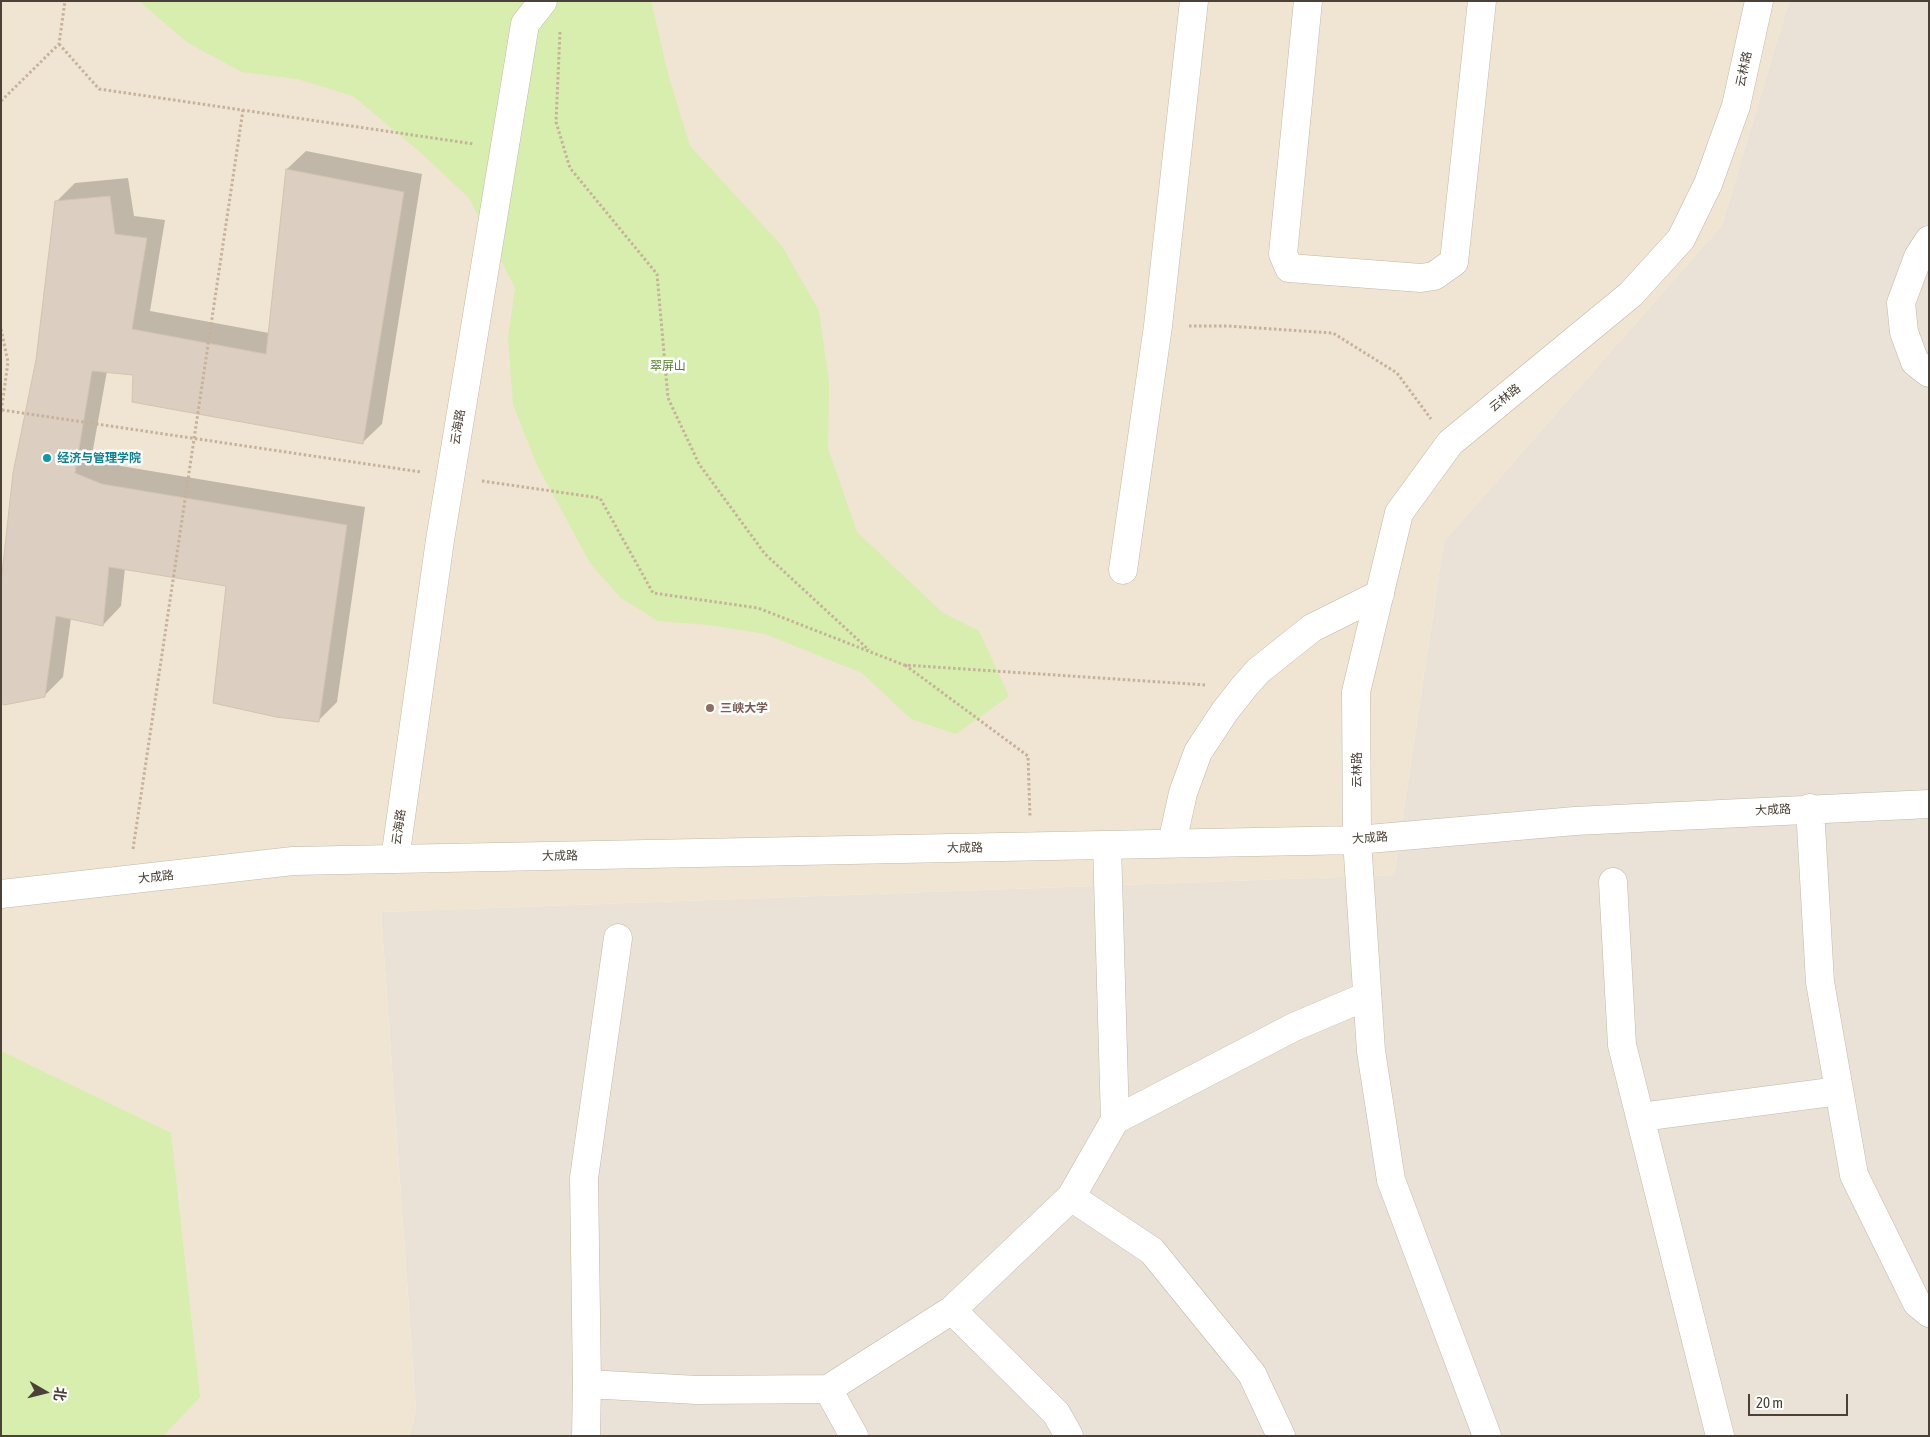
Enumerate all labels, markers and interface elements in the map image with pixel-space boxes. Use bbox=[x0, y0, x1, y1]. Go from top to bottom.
street label: 云林路 bbox=[1733, 50, 1755, 88]
park label: 翠屏山 bbox=[650, 359, 686, 373]
street label: 云林路 bbox=[1486, 381, 1524, 415]
street label: 云海路 bbox=[448, 408, 468, 446]
place label: 经济与管理学院 bbox=[57, 451, 141, 465]
marker: 经济与管理学院 bbox=[41, 452, 53, 464]
place label: 三峡大学 bbox=[720, 701, 768, 715]
marker: 三峡大学 bbox=[704, 702, 716, 714]
street label: 云林路 bbox=[1350, 752, 1364, 788]
street label: 大成路 bbox=[1755, 802, 1791, 818]
street label: 云海路 bbox=[389, 808, 409, 846]
street label: 大成路 bbox=[1352, 830, 1388, 846]
street label: 大成路 bbox=[947, 840, 983, 856]
street label: 大成路 bbox=[542, 848, 578, 864]
street label: 大成路 bbox=[137, 868, 175, 886]
north arrow bbox=[20, 1367, 70, 1417]
scale bar bbox=[1750, 1384, 1850, 1416]
text: 北 bbox=[51, 1386, 69, 1402]
text: 20 m bbox=[1756, 1394, 1783, 1411]

